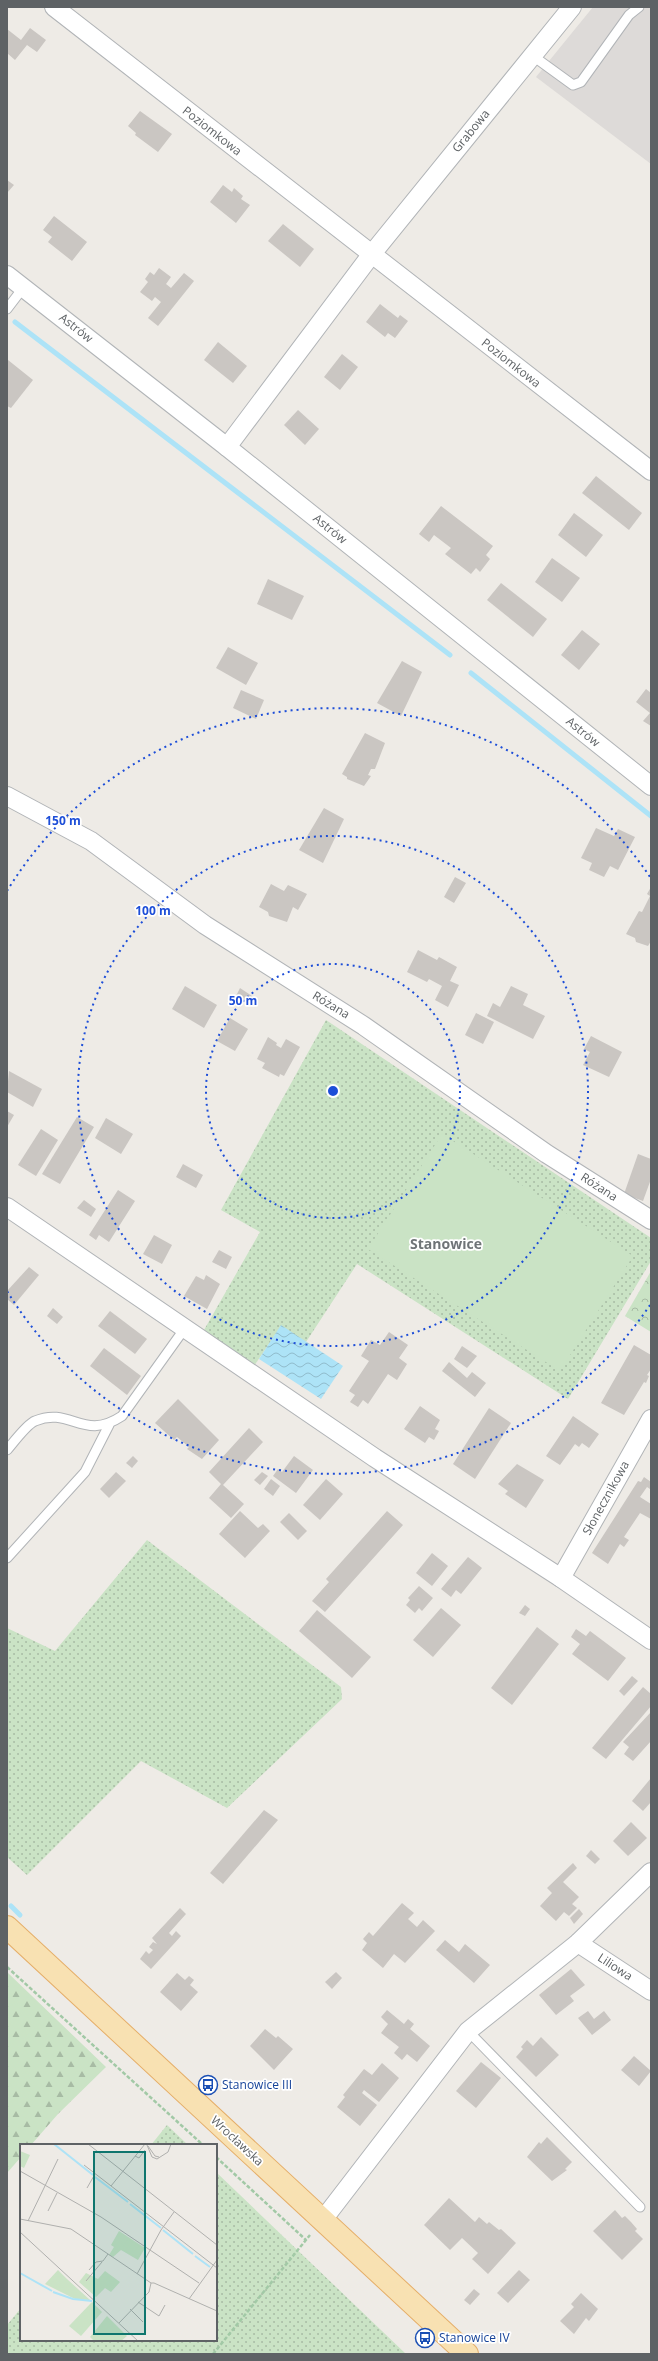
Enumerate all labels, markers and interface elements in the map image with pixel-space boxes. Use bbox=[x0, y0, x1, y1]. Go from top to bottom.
street label: Poziomkowa bbox=[179, 102, 245, 159]
street label: Grabowa bbox=[448, 106, 493, 156]
street label: Astrów bbox=[56, 309, 97, 347]
street label: Poziomkowa bbox=[478, 334, 544, 391]
street label: Astrów bbox=[310, 510, 351, 548]
street label: Astrów bbox=[563, 713, 604, 751]
text: 150 m bbox=[45, 812, 81, 829]
text: 100 m bbox=[135, 902, 171, 919]
street label: Różana bbox=[309, 987, 353, 1022]
text: 50 m bbox=[229, 992, 257, 1009]
centre of rings bbox=[326, 1084, 340, 1098]
street label: Różana bbox=[577, 1168, 621, 1205]
district label: Stanowice bbox=[410, 1234, 482, 1253]
street label: Słonecznikowa bbox=[578, 1458, 633, 1538]
street label: Liliowa bbox=[594, 1949, 636, 1984]
bus stop icon: Stanowice III bbox=[197, 2074, 219, 2096]
place label: Stanowice III bbox=[222, 2076, 292, 2093]
street label: Wrocławska bbox=[207, 2112, 268, 2170]
inset map bbox=[20, 2144, 217, 2341]
bus stop icon: Stanowice IV bbox=[414, 2327, 436, 2349]
place label: Stanowice IV bbox=[439, 2329, 510, 2346]

